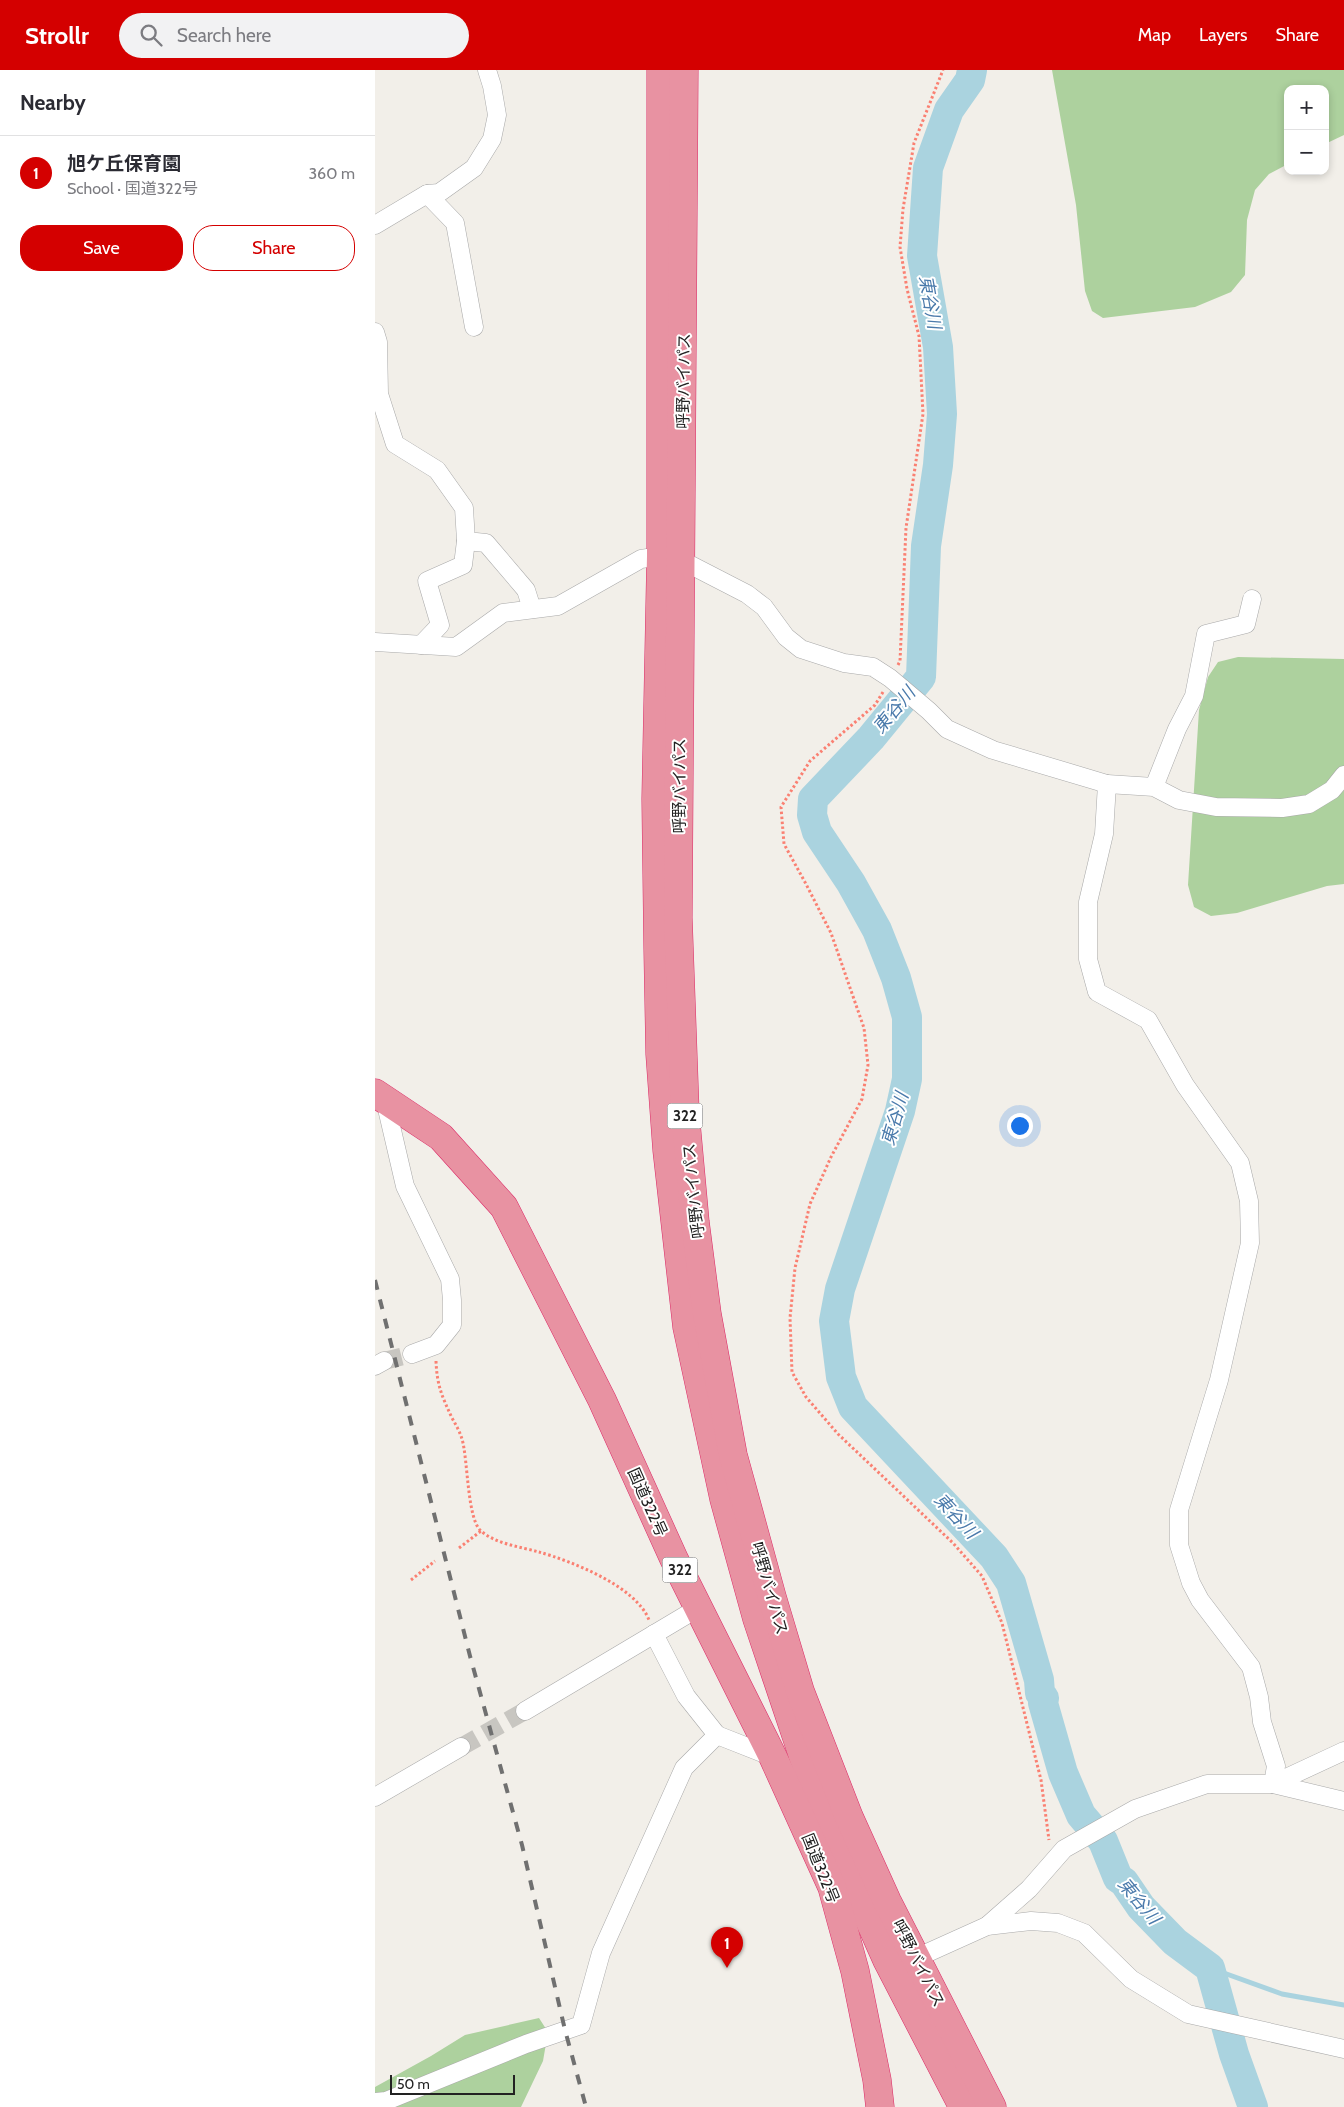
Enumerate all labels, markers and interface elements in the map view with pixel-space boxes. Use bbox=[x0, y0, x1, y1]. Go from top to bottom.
search box bbox=[119, 13, 469, 58]
text: Strollr bbox=[25, 21, 89, 50]
icon: search bbox=[137, 21, 165, 49]
text: Search here bbox=[177, 24, 271, 47]
text: Map bbox=[1138, 24, 1171, 46]
text: Layers bbox=[1199, 24, 1248, 46]
text: Share bbox=[1276, 24, 1319, 46]
map controls bbox=[1284, 85, 1329, 175]
button: + bbox=[1284, 85, 1329, 130]
text: Nearby bbox=[20, 90, 86, 115]
button: − bbox=[1284, 130, 1329, 175]
text: 旭ケ丘保育園 bbox=[67, 152, 181, 175]
text: 1 bbox=[33, 164, 39, 183]
text: 360 m bbox=[308, 164, 355, 183]
text: School · 国道322号 bbox=[67, 179, 198, 198]
button: Save bbox=[20, 225, 183, 271]
button: Share bbox=[193, 225, 355, 271]
water label: 東谷川 bbox=[914, 274, 946, 332]
street label: 呼野バイパス bbox=[673, 333, 694, 429]
water label: 東谷川 bbox=[868, 681, 921, 738]
street label: 呼野バイパス bbox=[670, 738, 689, 834]
water label: 東谷川 bbox=[877, 1088, 914, 1148]
road number: 322 bbox=[667, 1104, 703, 1128]
your location bbox=[1007, 1113, 1033, 1139]
street label: 呼野バイパス bbox=[679, 1142, 708, 1240]
street label: 国道322号 bbox=[624, 1465, 671, 1540]
water label: 東谷川 bbox=[930, 1489, 984, 1545]
street label: 呼野バイパス bbox=[747, 1540, 792, 1637]
road number: 322 bbox=[663, 1558, 697, 1582]
street label: 国道322号 bbox=[798, 1831, 843, 1906]
water label: 東谷川 bbox=[1113, 1873, 1166, 1930]
street label: 呼野バイパス bbox=[888, 1916, 949, 2010]
pin: 1 bbox=[711, 1927, 743, 1968]
scale bar bbox=[390, 2072, 515, 2095]
text: 50 m bbox=[397, 2075, 430, 2093]

